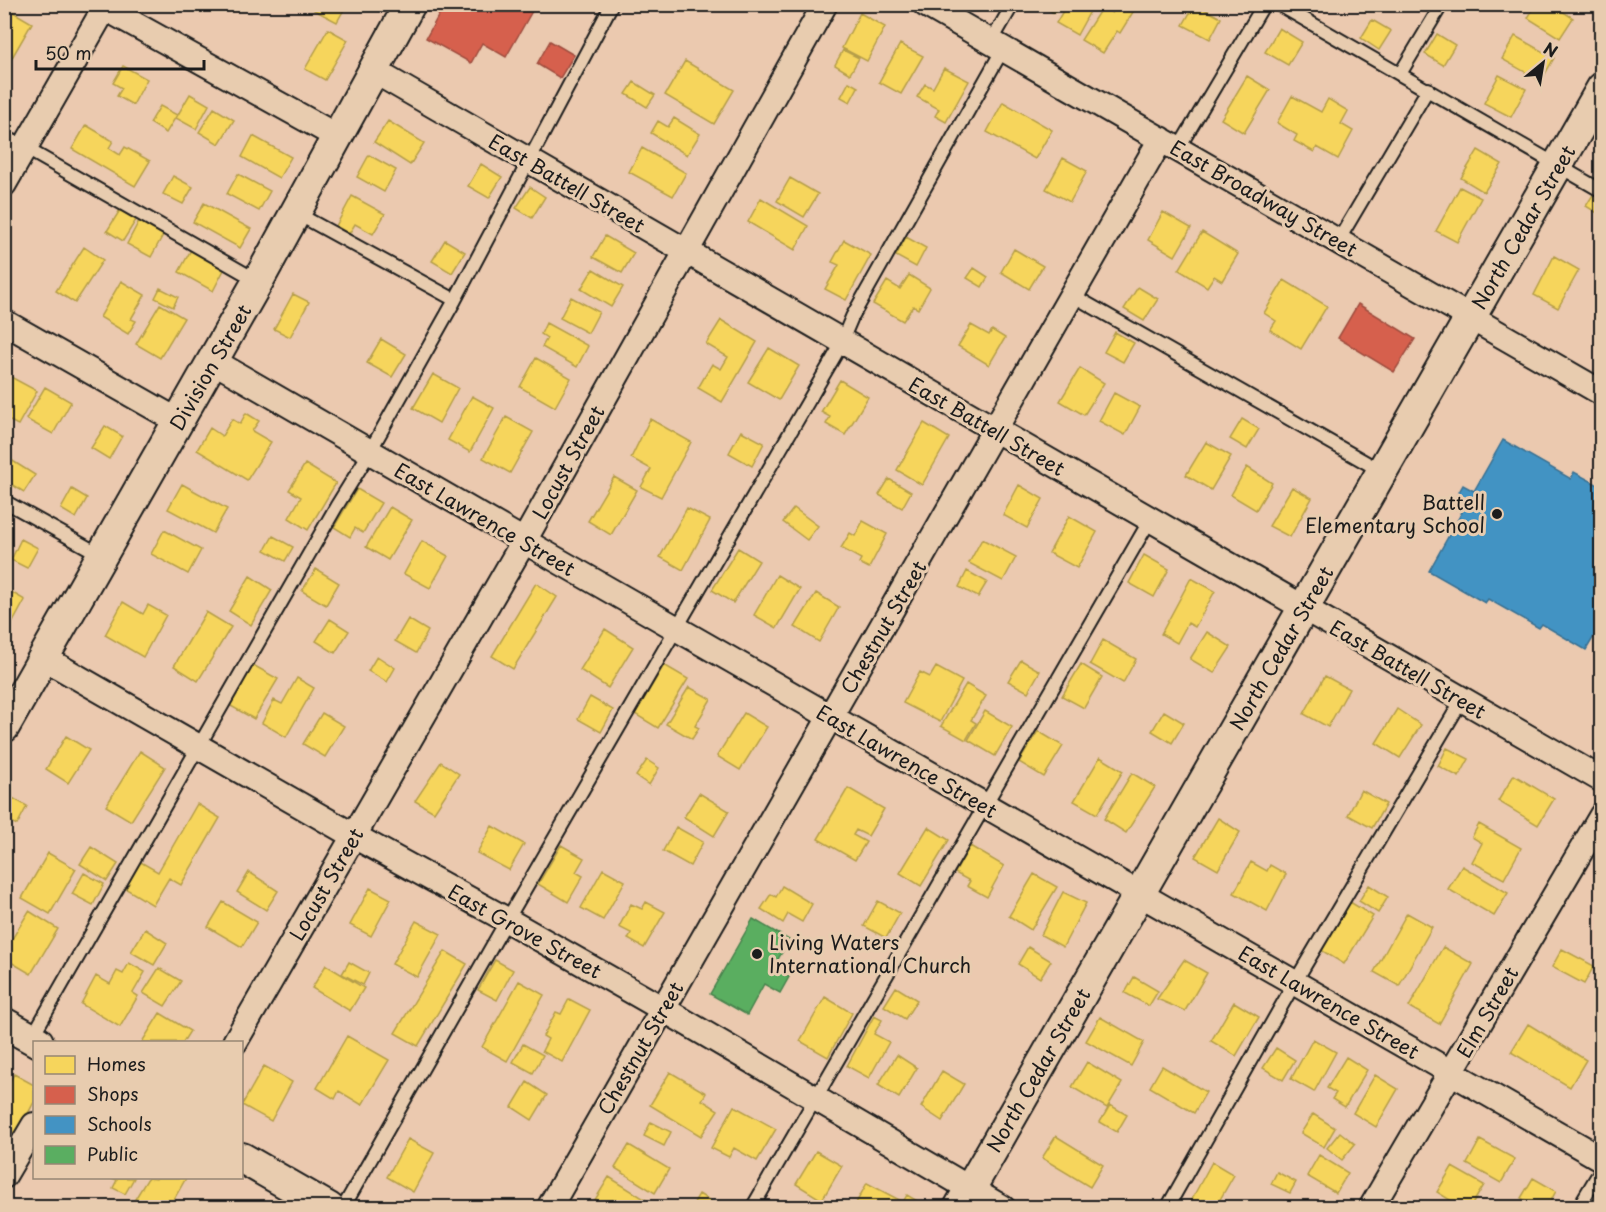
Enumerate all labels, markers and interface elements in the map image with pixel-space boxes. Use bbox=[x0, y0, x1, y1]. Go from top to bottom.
scale bar bbox=[36, 33, 204, 71]
north arrow bbox=[1513, 33, 1573, 93]
text: N bbox=[1540, 36, 1562, 63]
text: 50 m bbox=[45, 39, 92, 66]
street label: East Battell Street bbox=[483, 126, 651, 240]
street label: East Broadway Street bbox=[1165, 132, 1363, 264]
street label: North Cedar Street bbox=[1464, 139, 1582, 315]
street label: Division Street bbox=[162, 298, 258, 436]
street label: East Battell Street bbox=[903, 369, 1071, 483]
street label: Locust Street bbox=[524, 400, 612, 524]
street label: East Lawrence Street bbox=[389, 455, 581, 583]
place label: Battell Elementary School bbox=[1305, 487, 1485, 540]
marker: Battell Elementary School bbox=[1490, 507, 1504, 521]
street label: Chestnut Street bbox=[833, 555, 933, 699]
street label: North Cedar Street bbox=[1222, 560, 1340, 736]
street label: East Battell Street bbox=[1324, 612, 1492, 726]
street label: East Lawrence Street bbox=[811, 697, 1003, 825]
street label: Locust Street bbox=[282, 822, 370, 946]
street label: East Grove Street bbox=[443, 876, 607, 986]
place label: Living Waters International Church bbox=[769, 927, 971, 980]
street label: East Lawrence Street bbox=[1233, 938, 1425, 1066]
marker: Living Waters International Church bbox=[750, 947, 764, 961]
street label: Elm Street bbox=[1449, 961, 1525, 1063]
street label: Chestnut Street bbox=[590, 976, 690, 1120]
street label: North Cedar Street bbox=[979, 982, 1097, 1158]
legend bbox=[33, 1041, 243, 1179]
text: Homes bbox=[87, 1050, 145, 1077]
text: Shops bbox=[87, 1080, 138, 1107]
text: Schools bbox=[87, 1110, 152, 1137]
text: Public bbox=[87, 1140, 138, 1167]

